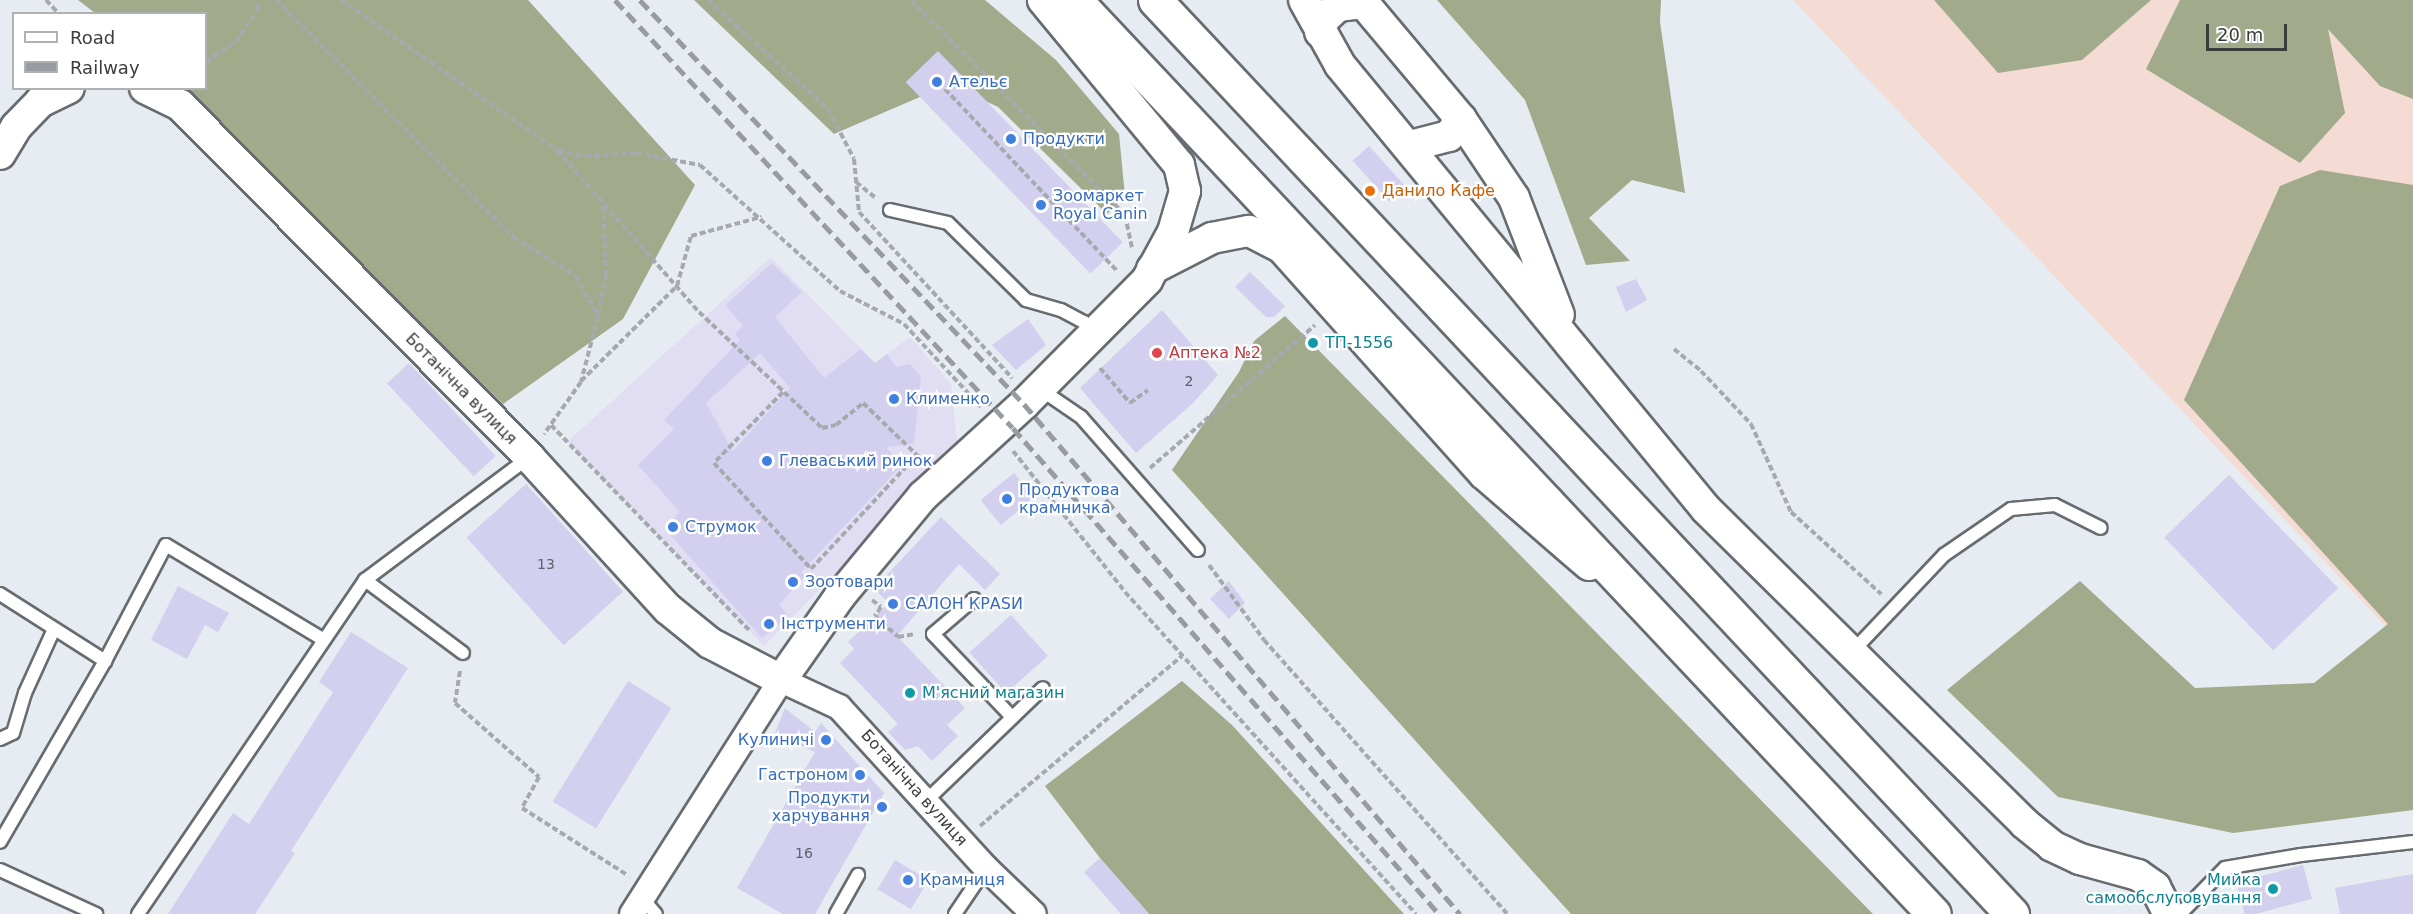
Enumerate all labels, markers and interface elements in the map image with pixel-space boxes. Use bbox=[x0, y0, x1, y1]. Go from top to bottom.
legend bbox=[12, 12, 207, 90]
scale bar bbox=[2209, 12, 2290, 50]
text: 20 m bbox=[2217, 24, 2263, 45]
text: Road bbox=[70, 27, 115, 48]
text: Railway bbox=[70, 57, 140, 78]
place label: Ательє bbox=[949, 72, 1008, 92]
marker: Ательє bbox=[930, 75, 944, 89]
place label: Продукти bbox=[1023, 129, 1105, 149]
marker: Продукти bbox=[1004, 132, 1018, 146]
place label: Данило Кафе bbox=[1382, 181, 1495, 201]
marker: Данило Кафе bbox=[1363, 184, 1377, 198]
place label: Зоомаркет Royal Canin bbox=[1053, 186, 1148, 224]
marker: Зоомаркет Royal Canin bbox=[1034, 198, 1048, 212]
street label: Ботанічна вулиця bbox=[401, 329, 521, 449]
place label: ТП-1556 bbox=[1325, 333, 1393, 353]
marker: ТП-1556 bbox=[1306, 336, 1320, 350]
place label: Аптека №2 bbox=[1169, 343, 1261, 363]
marker: Аптека №2 bbox=[1150, 346, 1164, 360]
house number: 2 bbox=[1185, 373, 1193, 389]
place label: Клименко bbox=[906, 389, 990, 409]
marker: Клименко bbox=[887, 392, 901, 406]
place label: Глеваський ринок bbox=[779, 451, 932, 471]
marker: Глеваський ринок bbox=[760, 454, 774, 468]
place label: Продуктова крамничка bbox=[1019, 480, 1120, 518]
marker: Продуктова крамничка bbox=[1000, 492, 1014, 506]
place label: Струмок bbox=[685, 517, 757, 537]
marker: Струмок bbox=[666, 520, 680, 534]
house number: 13 bbox=[537, 556, 555, 572]
place label: Зоотовари bbox=[805, 572, 894, 592]
marker: Зоотовари bbox=[786, 575, 800, 589]
place label: САЛОН КРАSИ bbox=[905, 594, 1023, 614]
marker: САЛОН КРАSИ bbox=[886, 597, 900, 611]
place label: Інструменти bbox=[781, 614, 886, 634]
marker: Інструменти bbox=[762, 617, 776, 631]
place label: М'ясний магазин bbox=[922, 683, 1064, 703]
marker: М'ясний магазин bbox=[903, 686, 917, 700]
street label: Ботанічна вулиця bbox=[857, 726, 971, 850]
place label: Кулиничі bbox=[738, 730, 814, 750]
marker: Кулиничі bbox=[819, 733, 833, 747]
place label: Гастроном bbox=[758, 765, 848, 785]
marker: Гастроном bbox=[853, 768, 867, 782]
place label: Продукти харчування bbox=[772, 788, 870, 826]
marker: Продукти харчування bbox=[875, 800, 889, 814]
house number: 16 bbox=[795, 845, 813, 861]
place label: Крамниця bbox=[920, 870, 1005, 890]
place label: Мийка самообслуговування bbox=[2086, 870, 2261, 908]
marker: Крамниця bbox=[901, 873, 915, 887]
marker: Мийка самообслуговування bbox=[2266, 882, 2280, 896]

